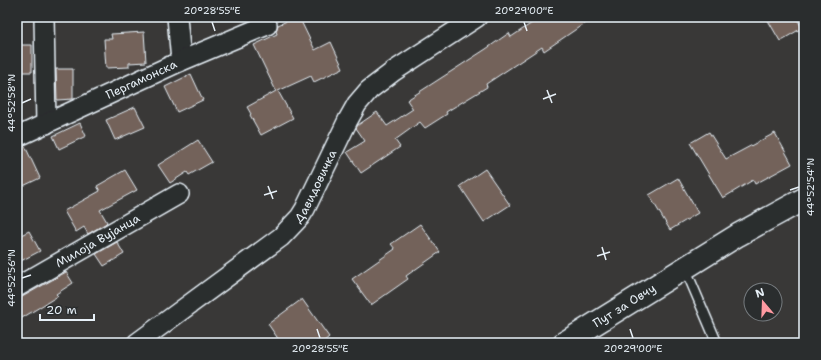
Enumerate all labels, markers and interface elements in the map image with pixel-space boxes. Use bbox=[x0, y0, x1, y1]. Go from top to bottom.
text: 20°28'55"E bbox=[183, 4, 241, 17]
text: 20°29'00"E bbox=[495, 4, 553, 17]
street label: Пергамонска bbox=[103, 56, 180, 103]
text: 44°52'58"N bbox=[5, 74, 18, 132]
street label: Давидовичка bbox=[291, 147, 341, 226]
text: 44°52'54"N bbox=[804, 158, 817, 216]
street label: Милоја Вујанца bbox=[53, 210, 143, 271]
text: 44°52'56"N bbox=[5, 249, 18, 307]
street label: Пут за Овчу bbox=[590, 280, 659, 331]
north arrow bbox=[743, 282, 783, 322]
text: N bbox=[753, 284, 767, 302]
scale bar bbox=[40, 296, 94, 322]
text: 20 m bbox=[46, 302, 77, 318]
text: 20°28'55"E bbox=[291, 342, 349, 355]
text: 20°29'00"E bbox=[604, 342, 662, 355]

